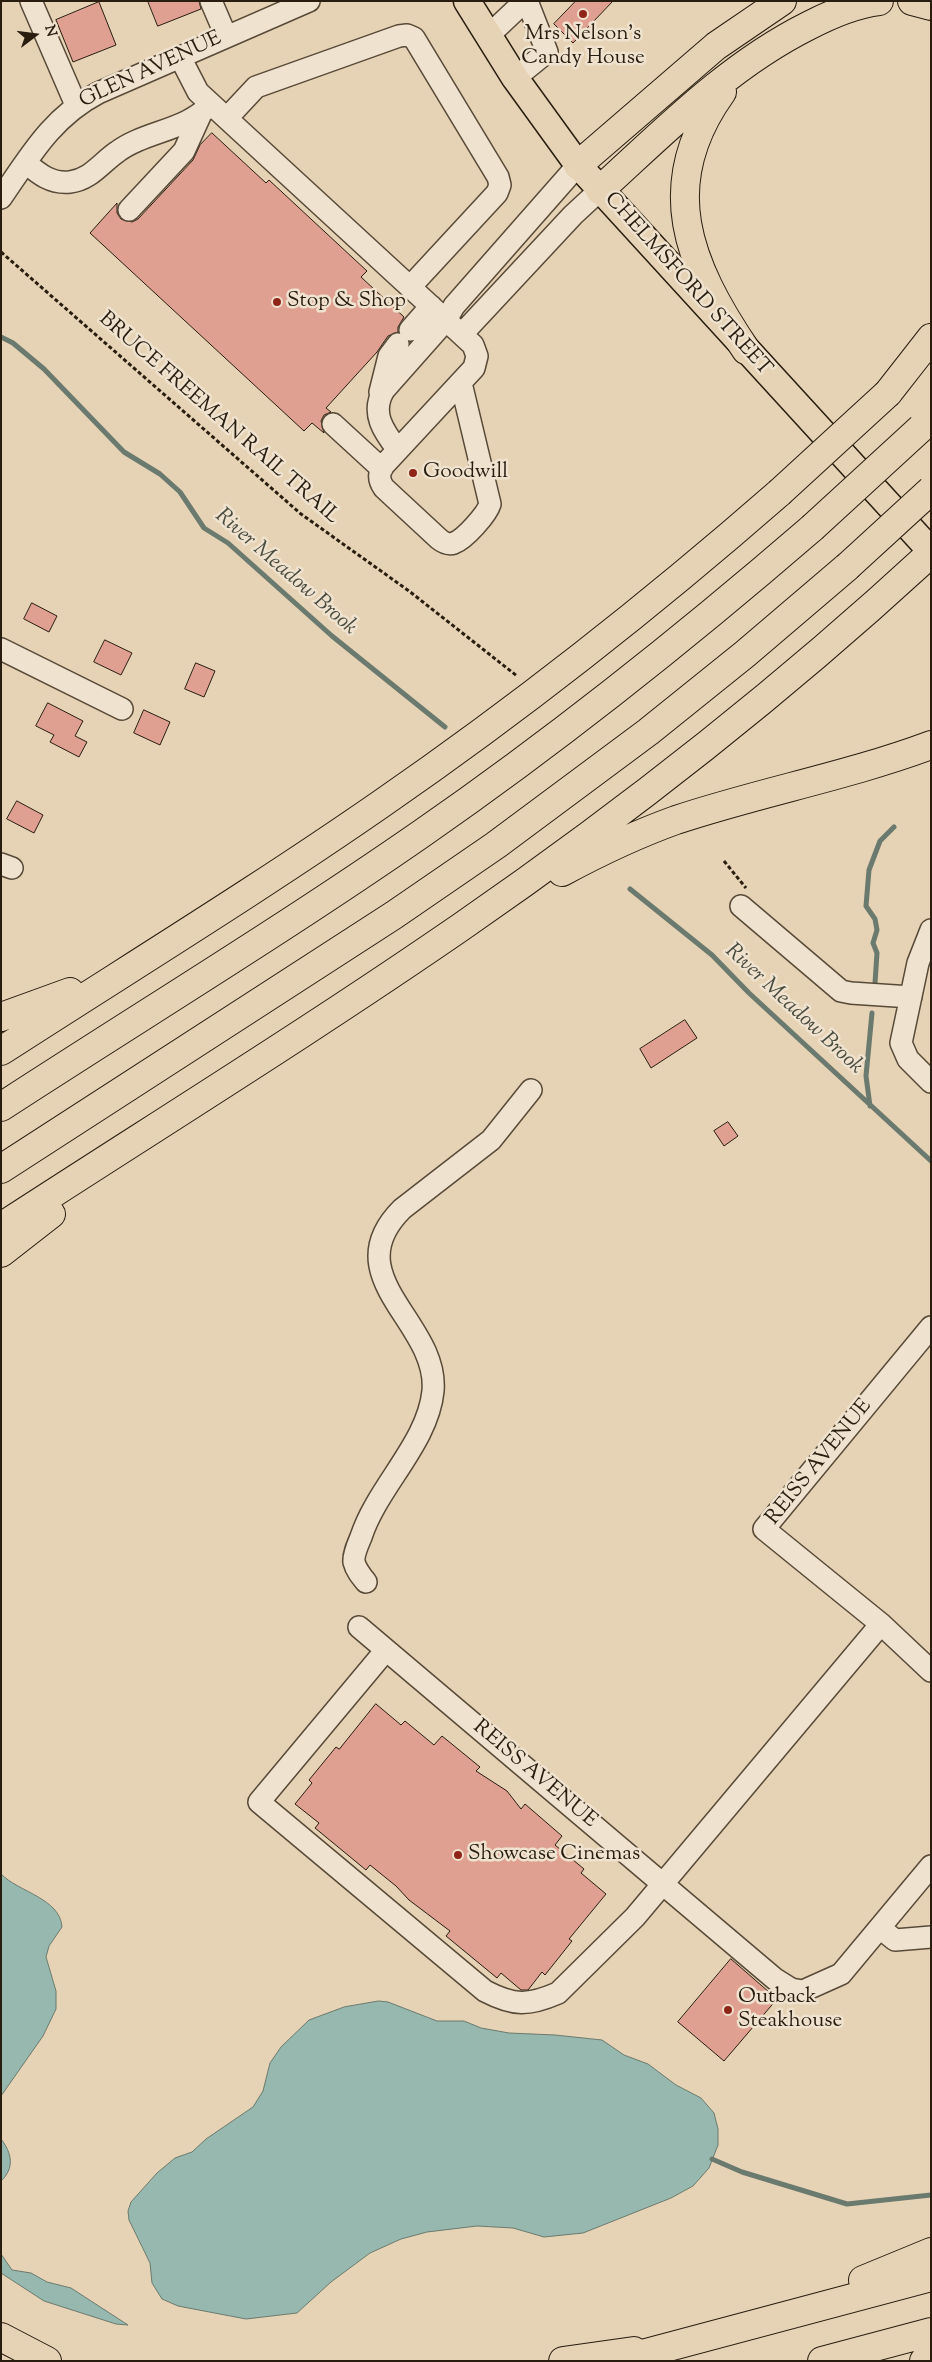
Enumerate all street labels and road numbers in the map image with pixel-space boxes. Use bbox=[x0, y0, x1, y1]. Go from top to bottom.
street label: GLEN AVENUE bbox=[76, 27, 226, 115]
street label: CHELMSFORD STREET bbox=[598, 188, 776, 382]
street label: BRUCE FREEMAN RAIL TRAIL bbox=[93, 308, 343, 530]
street label: REISS AVENUE bbox=[762, 1395, 878, 1531]
street label: REISS AVENUE bbox=[467, 1716, 601, 1834]

